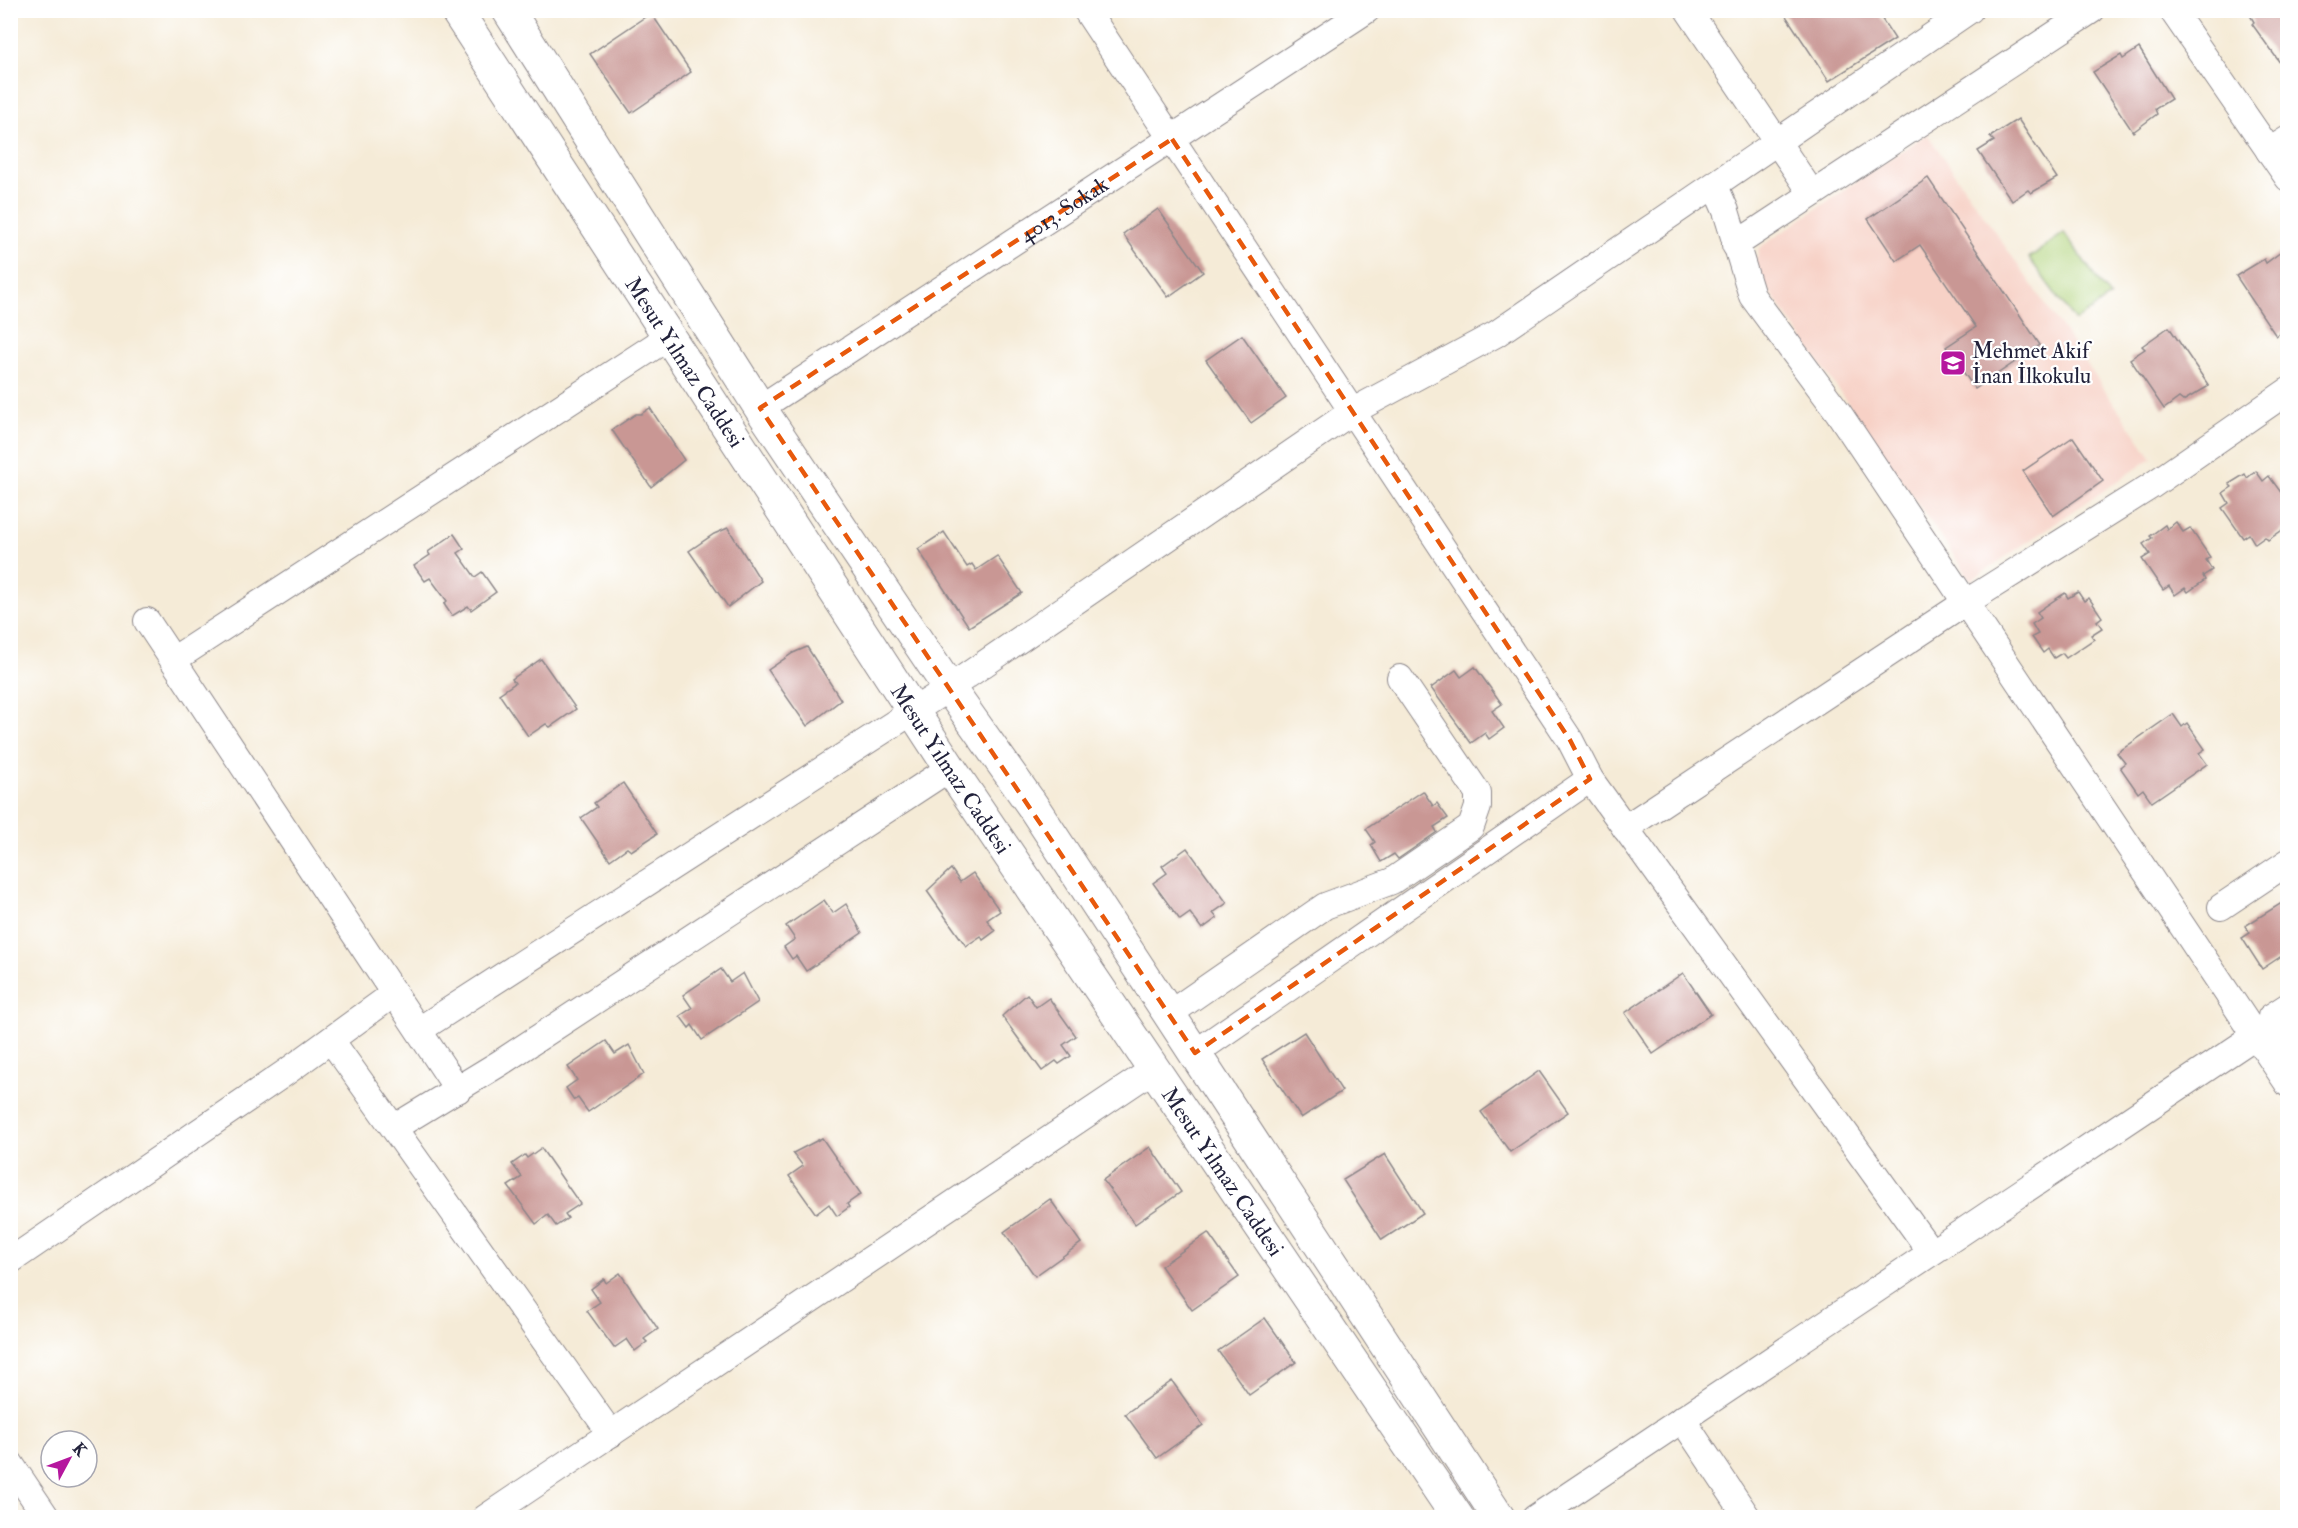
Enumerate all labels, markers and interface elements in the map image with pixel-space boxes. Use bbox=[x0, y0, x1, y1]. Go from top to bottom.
street label: 4013. Sokak bbox=[1014, 170, 1114, 249]
street label: Mesut Yılmaz Caddesi bbox=[619, 272, 750, 453]
place label: Mehmet Akif İnan İlkokulu bbox=[1972, 337, 2092, 390]
school or university icon: Mehmet Akif İnan İlkokulu bbox=[1938, 348, 1968, 378]
street label: Mesut Yılmaz Caddesi bbox=[884, 679, 1017, 860]
street label: Mesut Yılmaz Caddesi bbox=[1155, 1082, 1290, 1262]
north arrow bbox=[39, 1429, 99, 1489]
text: K bbox=[68, 1439, 91, 1461]

